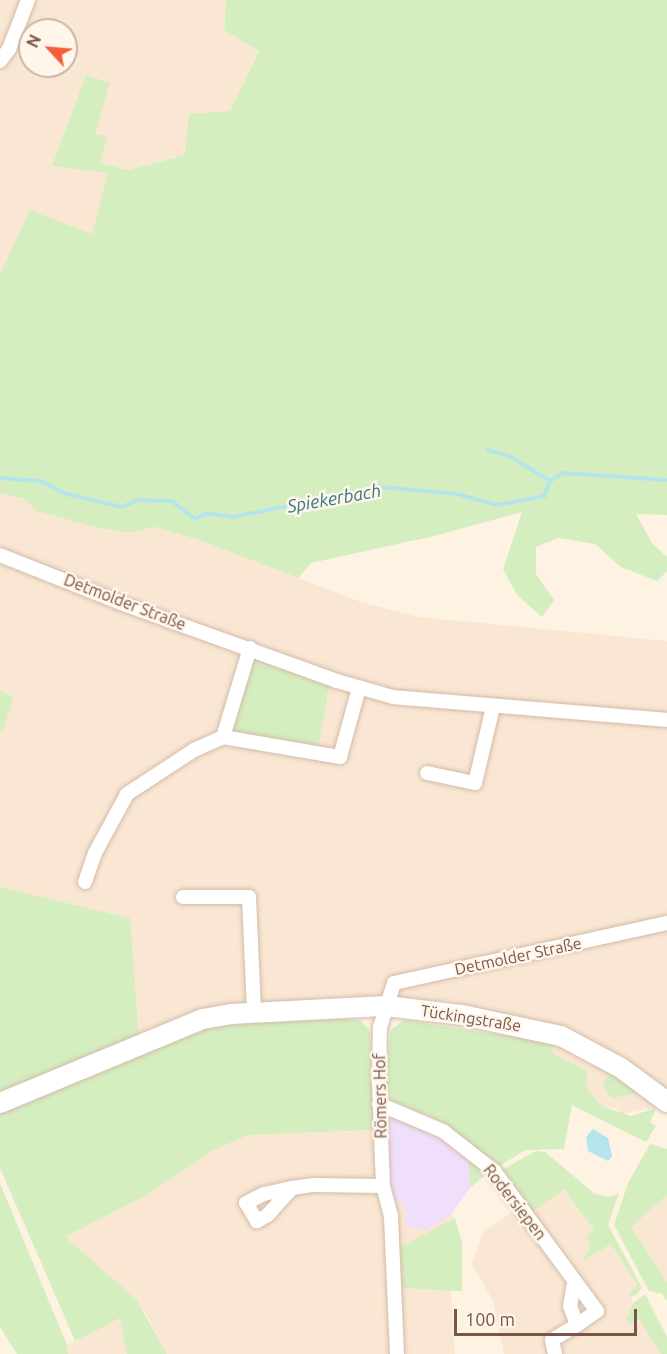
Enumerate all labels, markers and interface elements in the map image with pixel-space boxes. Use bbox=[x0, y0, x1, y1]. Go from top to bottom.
north arrow bbox=[18, 18, 78, 78]
text: N bbox=[23, 32, 44, 50]
water label: Spiekerbach bbox=[285, 479, 383, 517]
street label: Detmolder Straße bbox=[61, 570, 189, 634]
street label: Detmolder Straße bbox=[453, 933, 583, 979]
street label: Tückingstraße bbox=[419, 1001, 523, 1035]
street label: Römers Hof bbox=[370, 1053, 390, 1139]
street label: Rodersiepen bbox=[480, 1160, 550, 1244]
scale bar bbox=[457, 1297, 640, 1335]
text: 100 m bbox=[465, 1309, 515, 1329]

